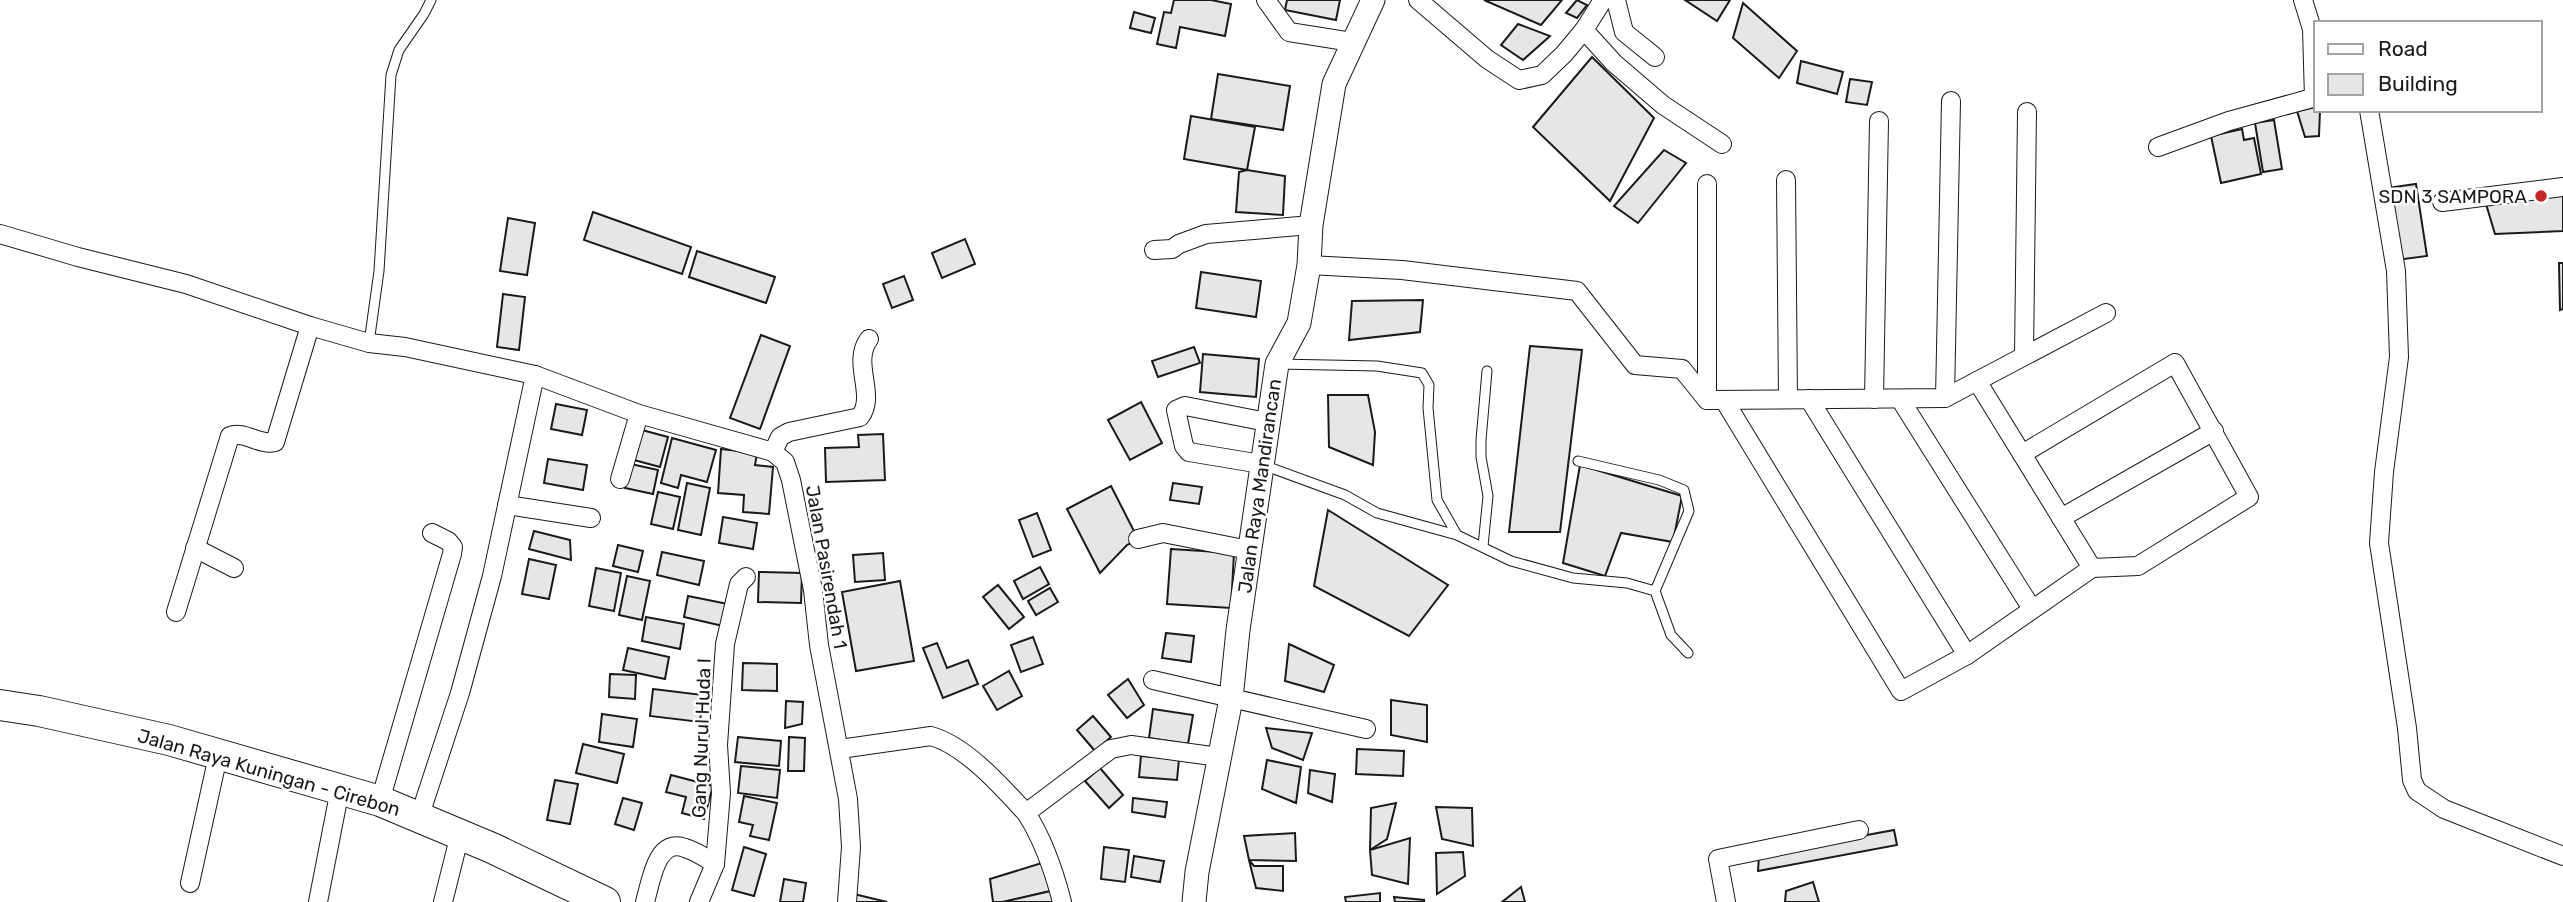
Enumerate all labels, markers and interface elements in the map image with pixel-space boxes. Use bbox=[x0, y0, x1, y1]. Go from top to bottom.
legend bbox=[2314, 21, 2542, 112]
text: Road bbox=[2378, 36, 2428, 61]
text: Building bbox=[2378, 71, 2458, 96]
place label: SDN 3 SAMPORA bbox=[2378, 185, 2527, 208]
marker: SDN 3 SAMPORA bbox=[2533, 188, 2549, 204]
street label: Jalan Raya Mandirancan bbox=[1233, 377, 1286, 595]
street label: Jalan Pasirendah 1 bbox=[801, 483, 852, 651]
street label: Gang Nurul Huda I bbox=[687, 658, 716, 818]
street label: Jalan Raya Kuningan - Cirebon bbox=[135, 724, 403, 821]

